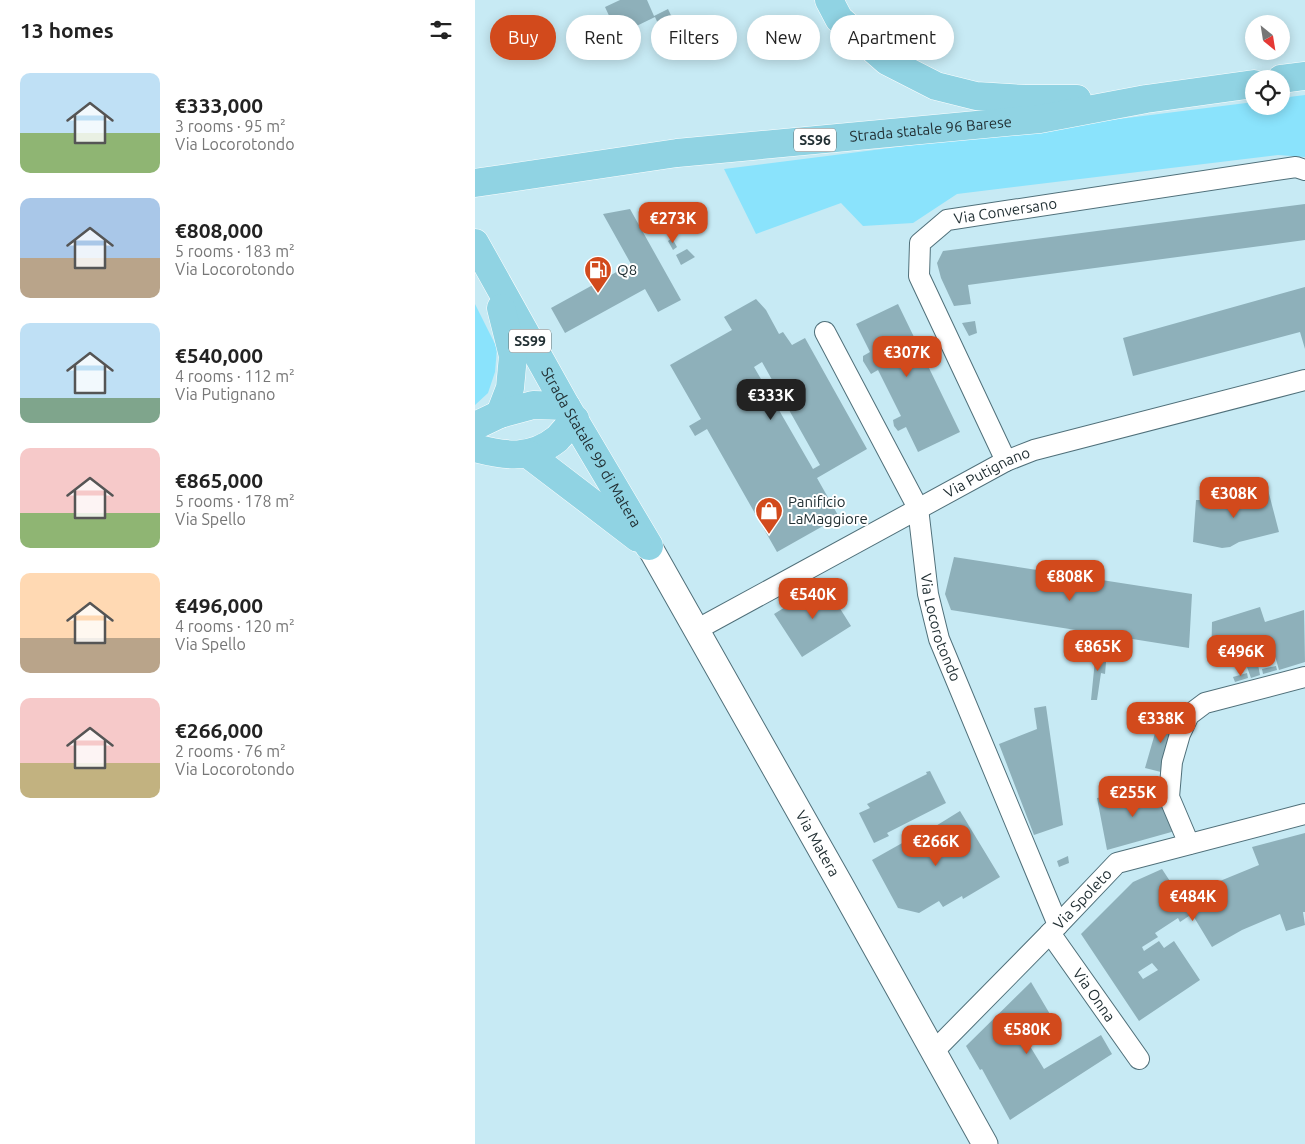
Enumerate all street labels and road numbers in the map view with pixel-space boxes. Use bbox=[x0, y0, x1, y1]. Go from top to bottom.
street label: Strada statale 96 Barese bbox=[849, 113, 1012, 145]
road number: SS96 bbox=[794, 128, 836, 152]
street label: Via Conversano bbox=[953, 194, 1058, 227]
road number: SS99 bbox=[509, 330, 551, 352]
street label: Strada Statale 99 di Matera bbox=[538, 364, 645, 530]
street label: Via Putignano bbox=[941, 443, 1032, 501]
street label: Via Locorotondo bbox=[918, 572, 965, 684]
street label: Via Matera bbox=[792, 807, 843, 879]
street label: Via Spoleto bbox=[1050, 865, 1115, 933]
street label: Via Onna bbox=[1070, 965, 1119, 1025]

